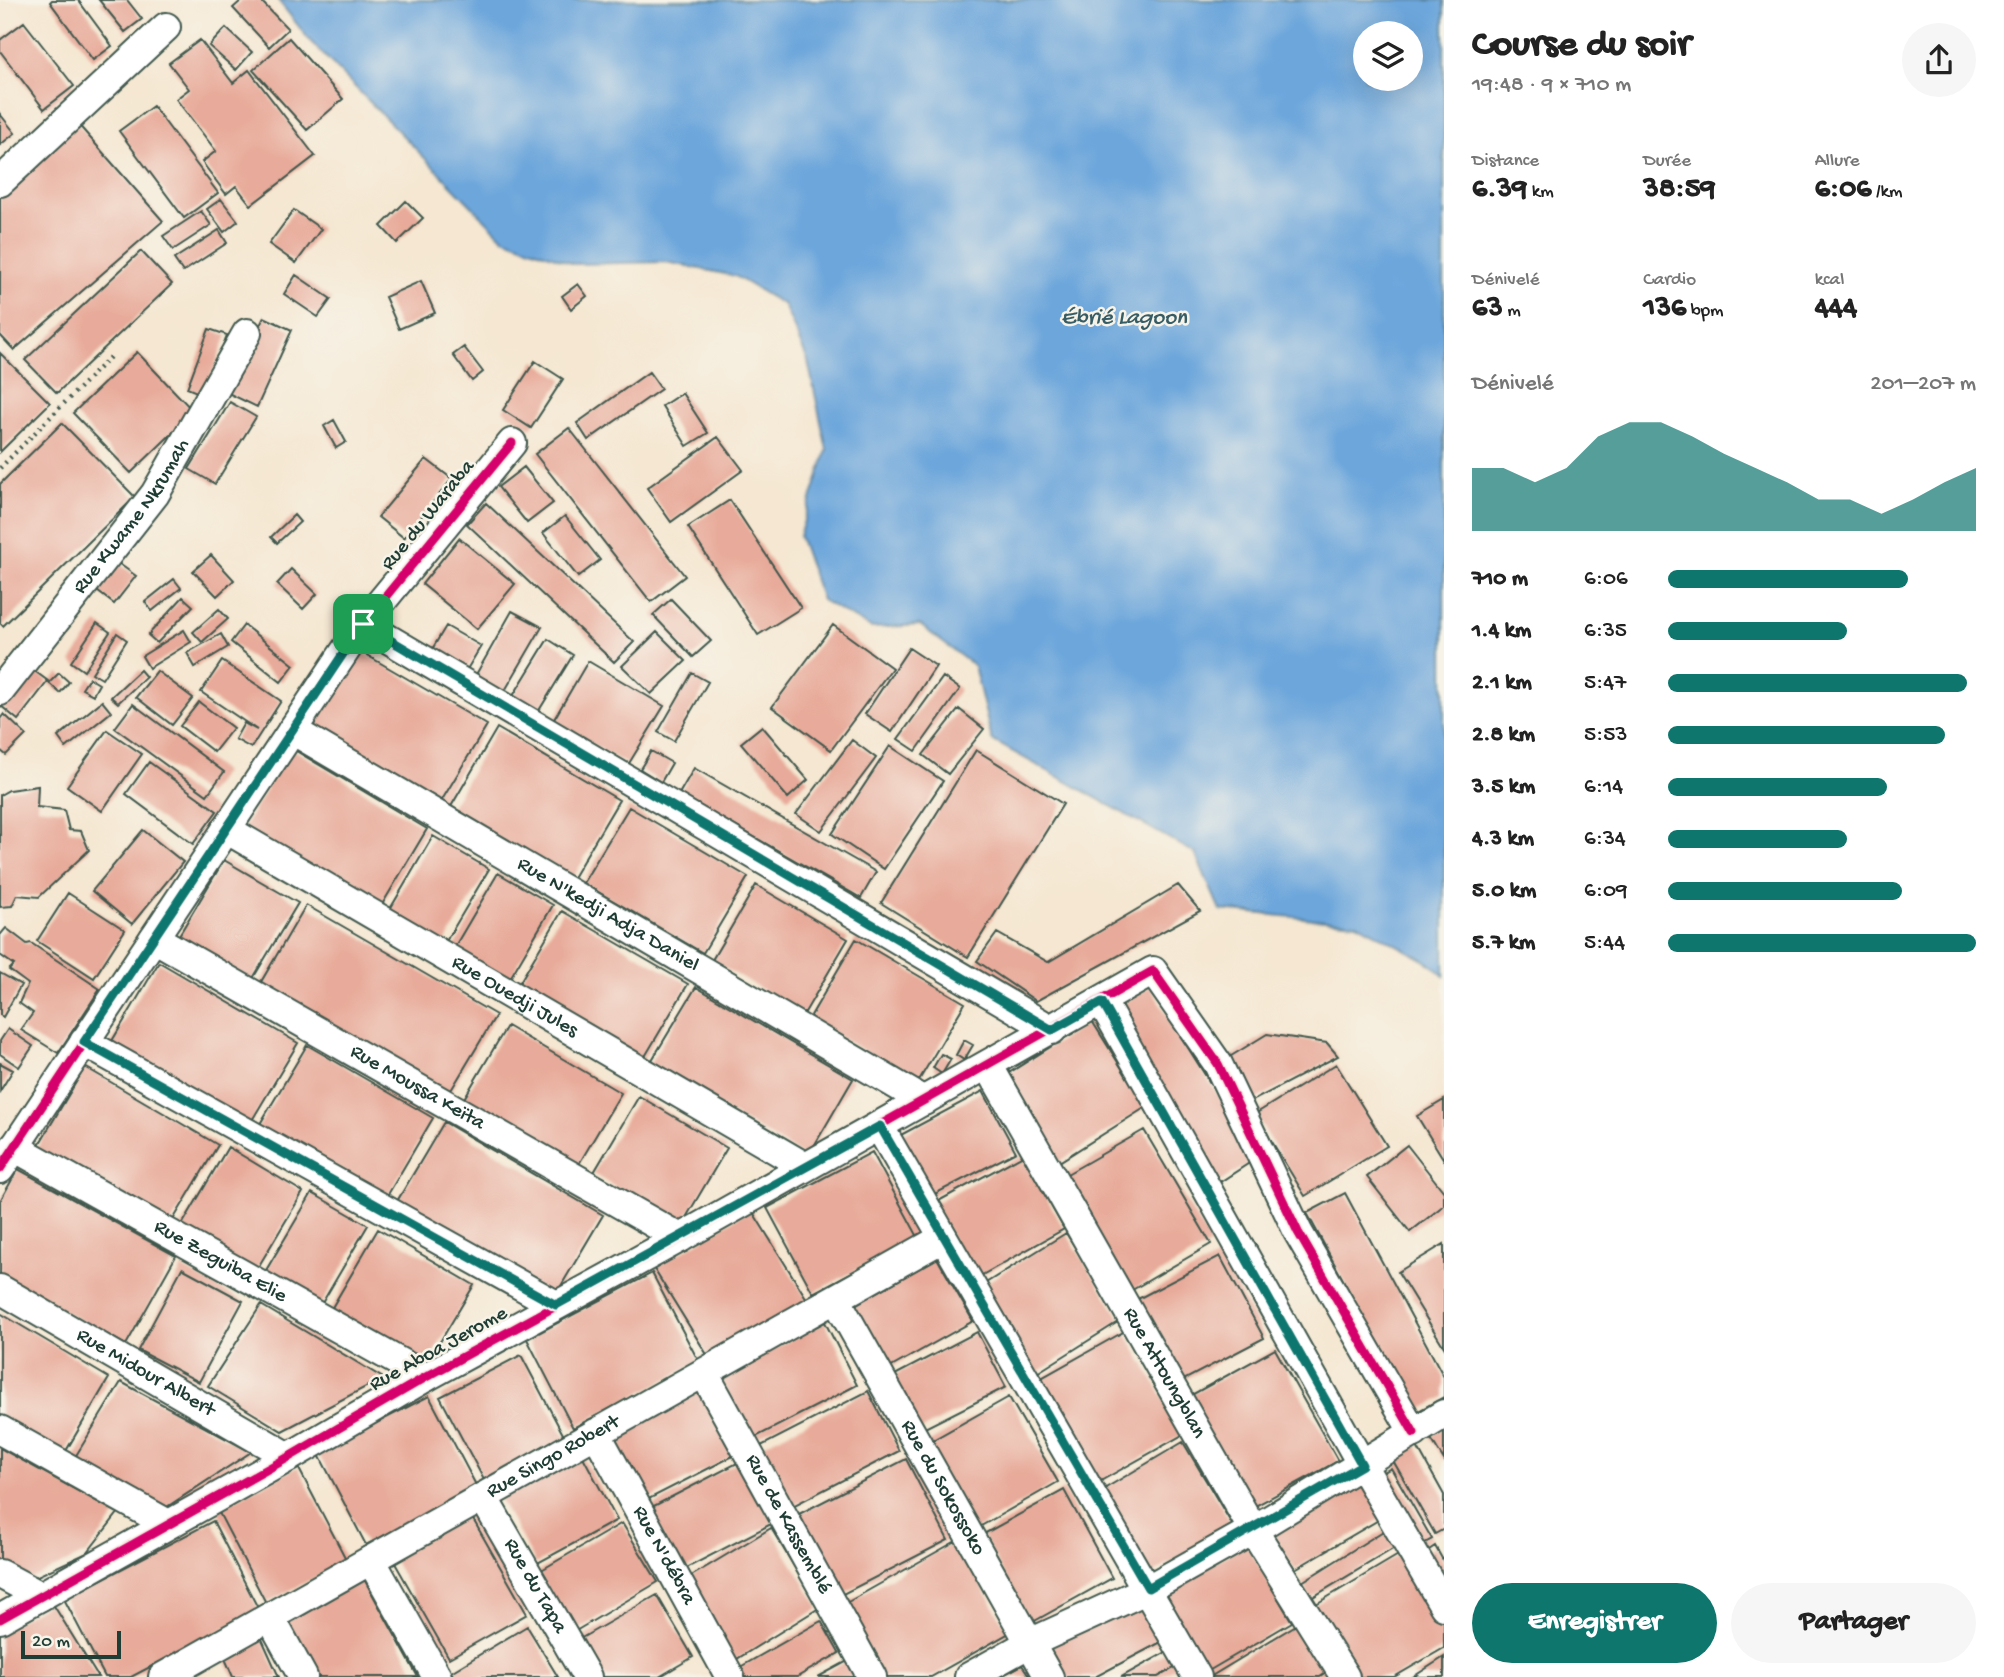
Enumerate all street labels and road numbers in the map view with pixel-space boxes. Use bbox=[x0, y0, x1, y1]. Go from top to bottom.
street label: Rue Kwame Nkrumah bbox=[68, 435, 196, 599]
street label: Rue du Waraba bbox=[377, 455, 482, 576]
street label: Rue N'kedji Adja Daniel bbox=[512, 852, 703, 978]
street label: Rue Ouedji Jules bbox=[447, 951, 583, 1044]
street label: Rue Moussa Keïta bbox=[345, 1040, 490, 1137]
street label: Rue Zeguiba Elie bbox=[149, 1215, 292, 1310]
street label: Rue Aboa Jerome bbox=[366, 1301, 513, 1398]
street label: Rue Attoungblan bbox=[1117, 1304, 1211, 1443]
street label: Rue Midour Albert bbox=[71, 1323, 221, 1425]
street label: Rue Singo Robert bbox=[482, 1409, 626, 1505]
street label: Rue du Sokossoko bbox=[894, 1416, 991, 1560]
street label: Rue de Kassemblé bbox=[739, 1450, 837, 1600]
street label: Rue N'débra bbox=[626, 1502, 701, 1611]
street label: Rue du Tapa bbox=[497, 1534, 572, 1639]

